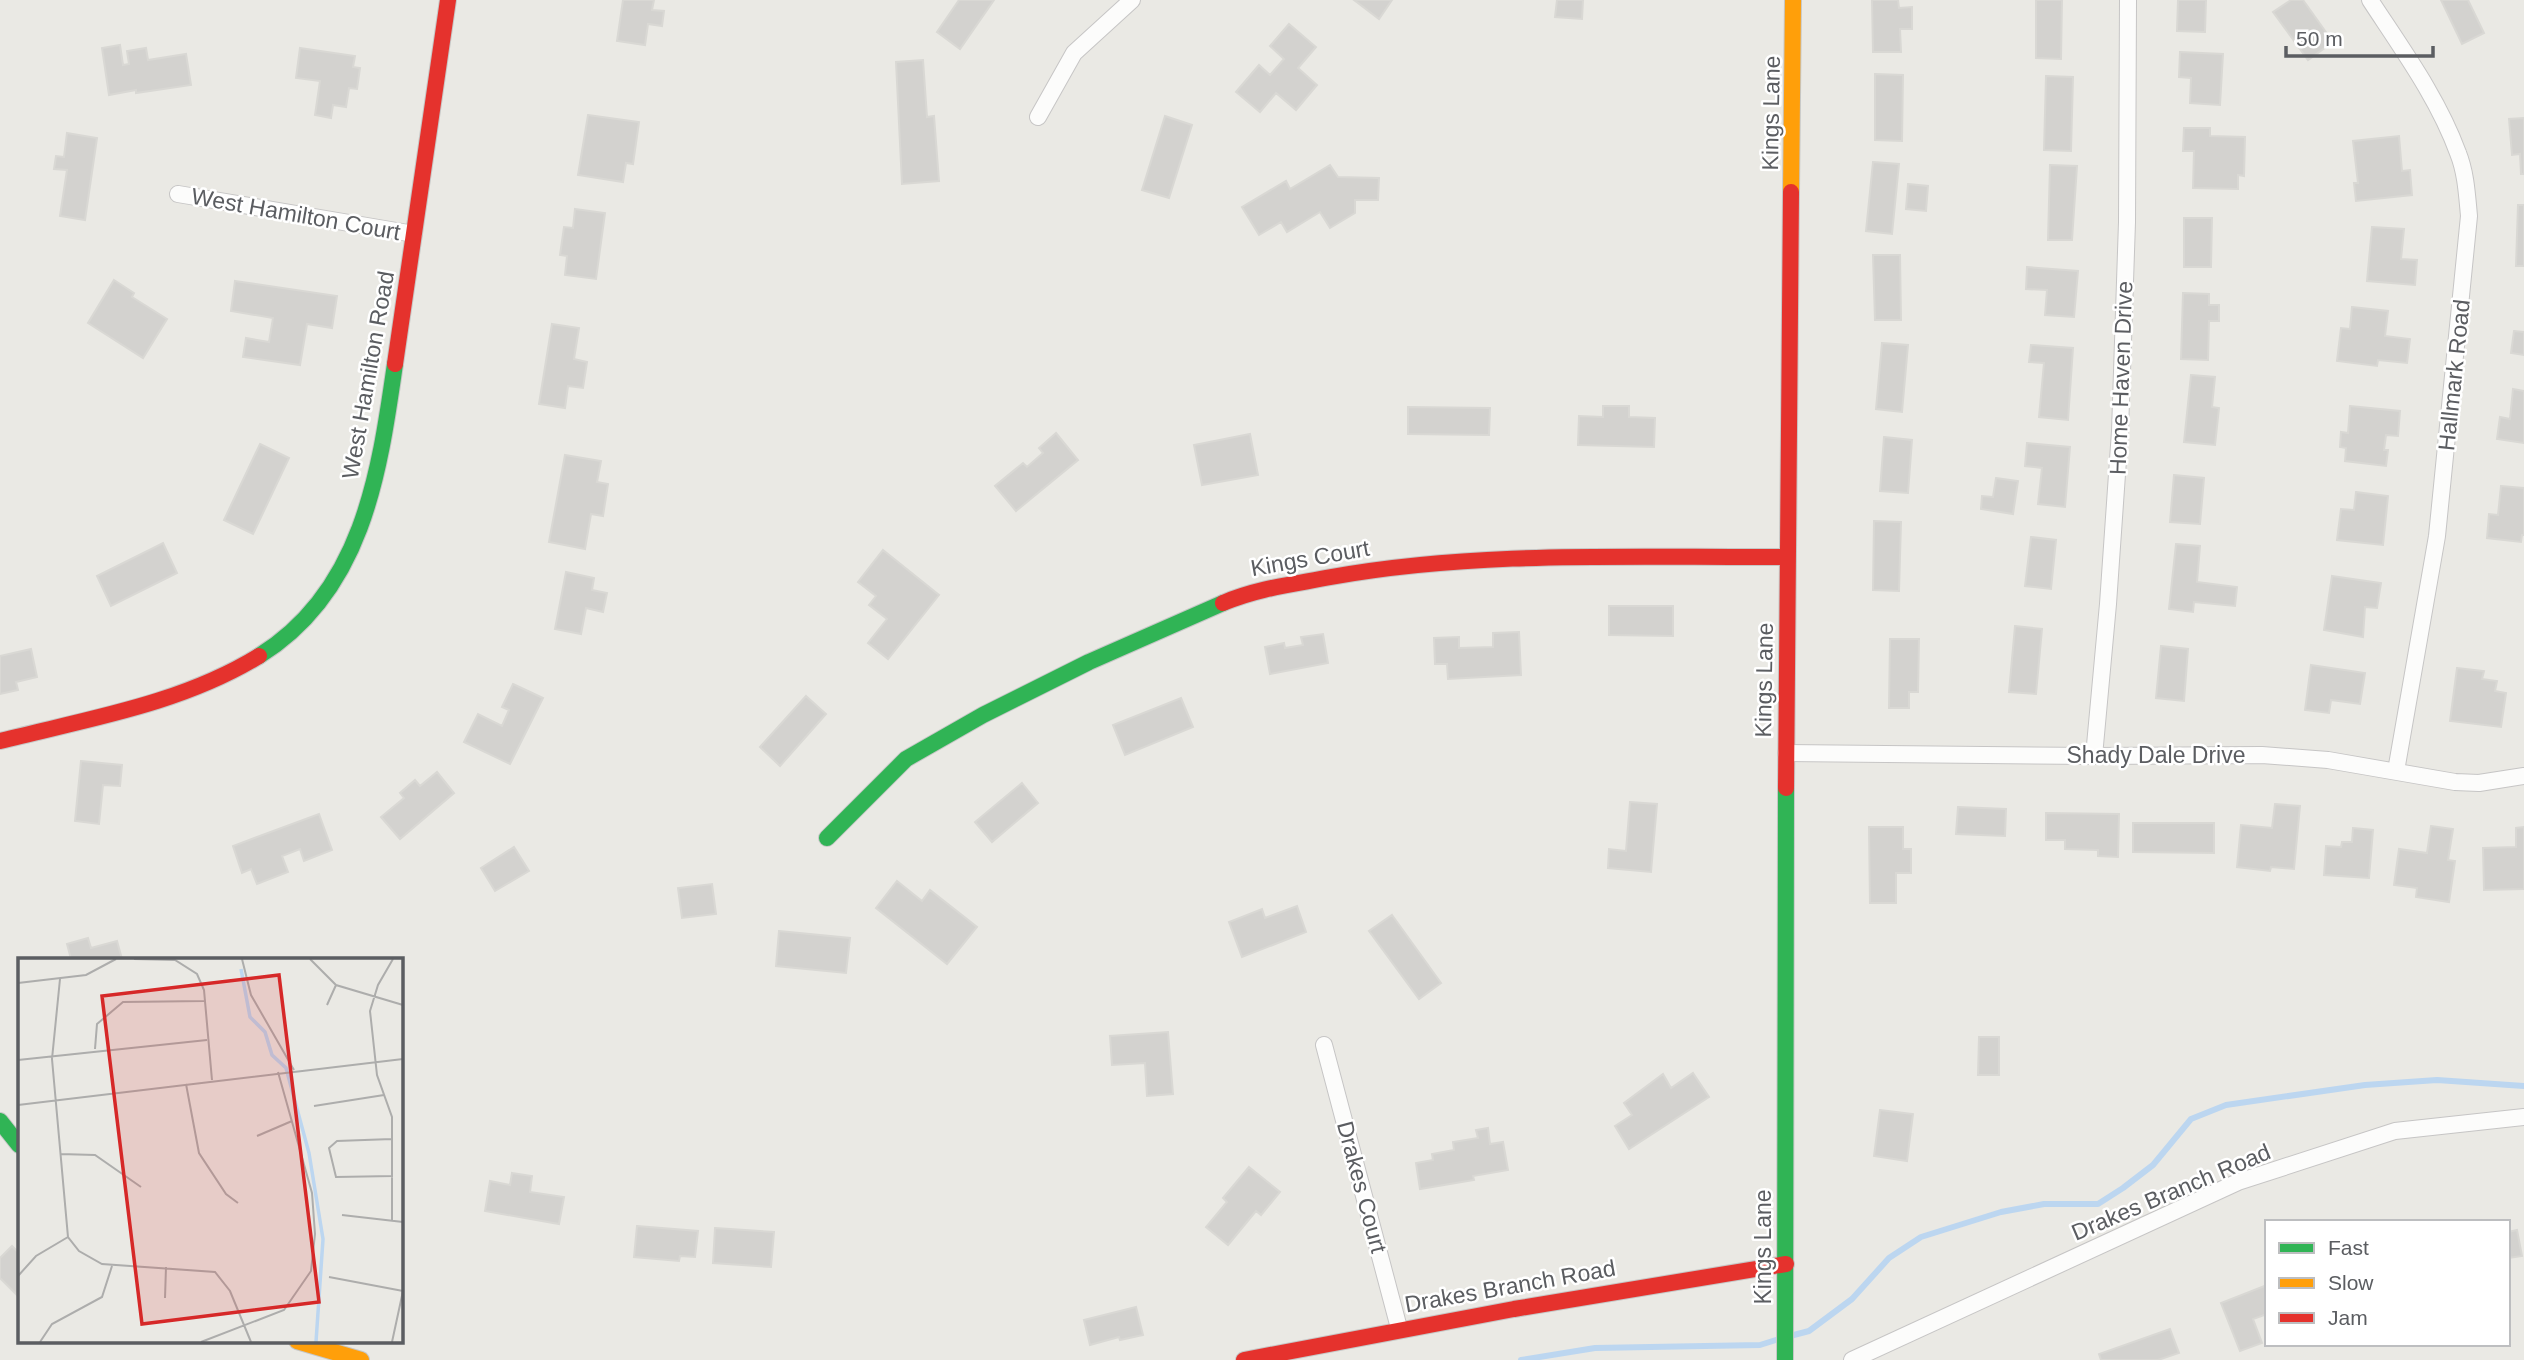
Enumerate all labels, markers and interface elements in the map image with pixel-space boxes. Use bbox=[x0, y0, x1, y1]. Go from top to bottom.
scale bar bbox=[2286, 14, 2433, 58]
text: 50 m bbox=[2296, 27, 2343, 50]
street label: Kings Lane bbox=[1757, 55, 1785, 171]
street label: West Hamilton Court bbox=[189, 183, 403, 245]
street label: West Hamilton Road bbox=[337, 269, 399, 481]
street label: Home Haven Drive bbox=[2105, 280, 2137, 476]
street label: Hallmark Road bbox=[2433, 298, 2475, 452]
street label: Kings Court bbox=[1249, 535, 1372, 581]
street label: Kings Lane bbox=[1750, 622, 1778, 738]
street label: Shady Dale Drive bbox=[2067, 742, 2245, 768]
inset map bbox=[18, 958, 402, 1342]
street label: Drakes Court bbox=[1332, 1118, 1392, 1256]
street label: Drakes Branch Road bbox=[2068, 1138, 2274, 1246]
street label: Kings Lane bbox=[1750, 1189, 1776, 1305]
legend bbox=[2265, 1220, 2510, 1346]
text: Fast bbox=[2328, 1236, 2369, 1259]
street label: Drakes Branch Road bbox=[1403, 1255, 1617, 1317]
text: Slow bbox=[2328, 1271, 2374, 1294]
text: Jam bbox=[2328, 1306, 2368, 1329]

